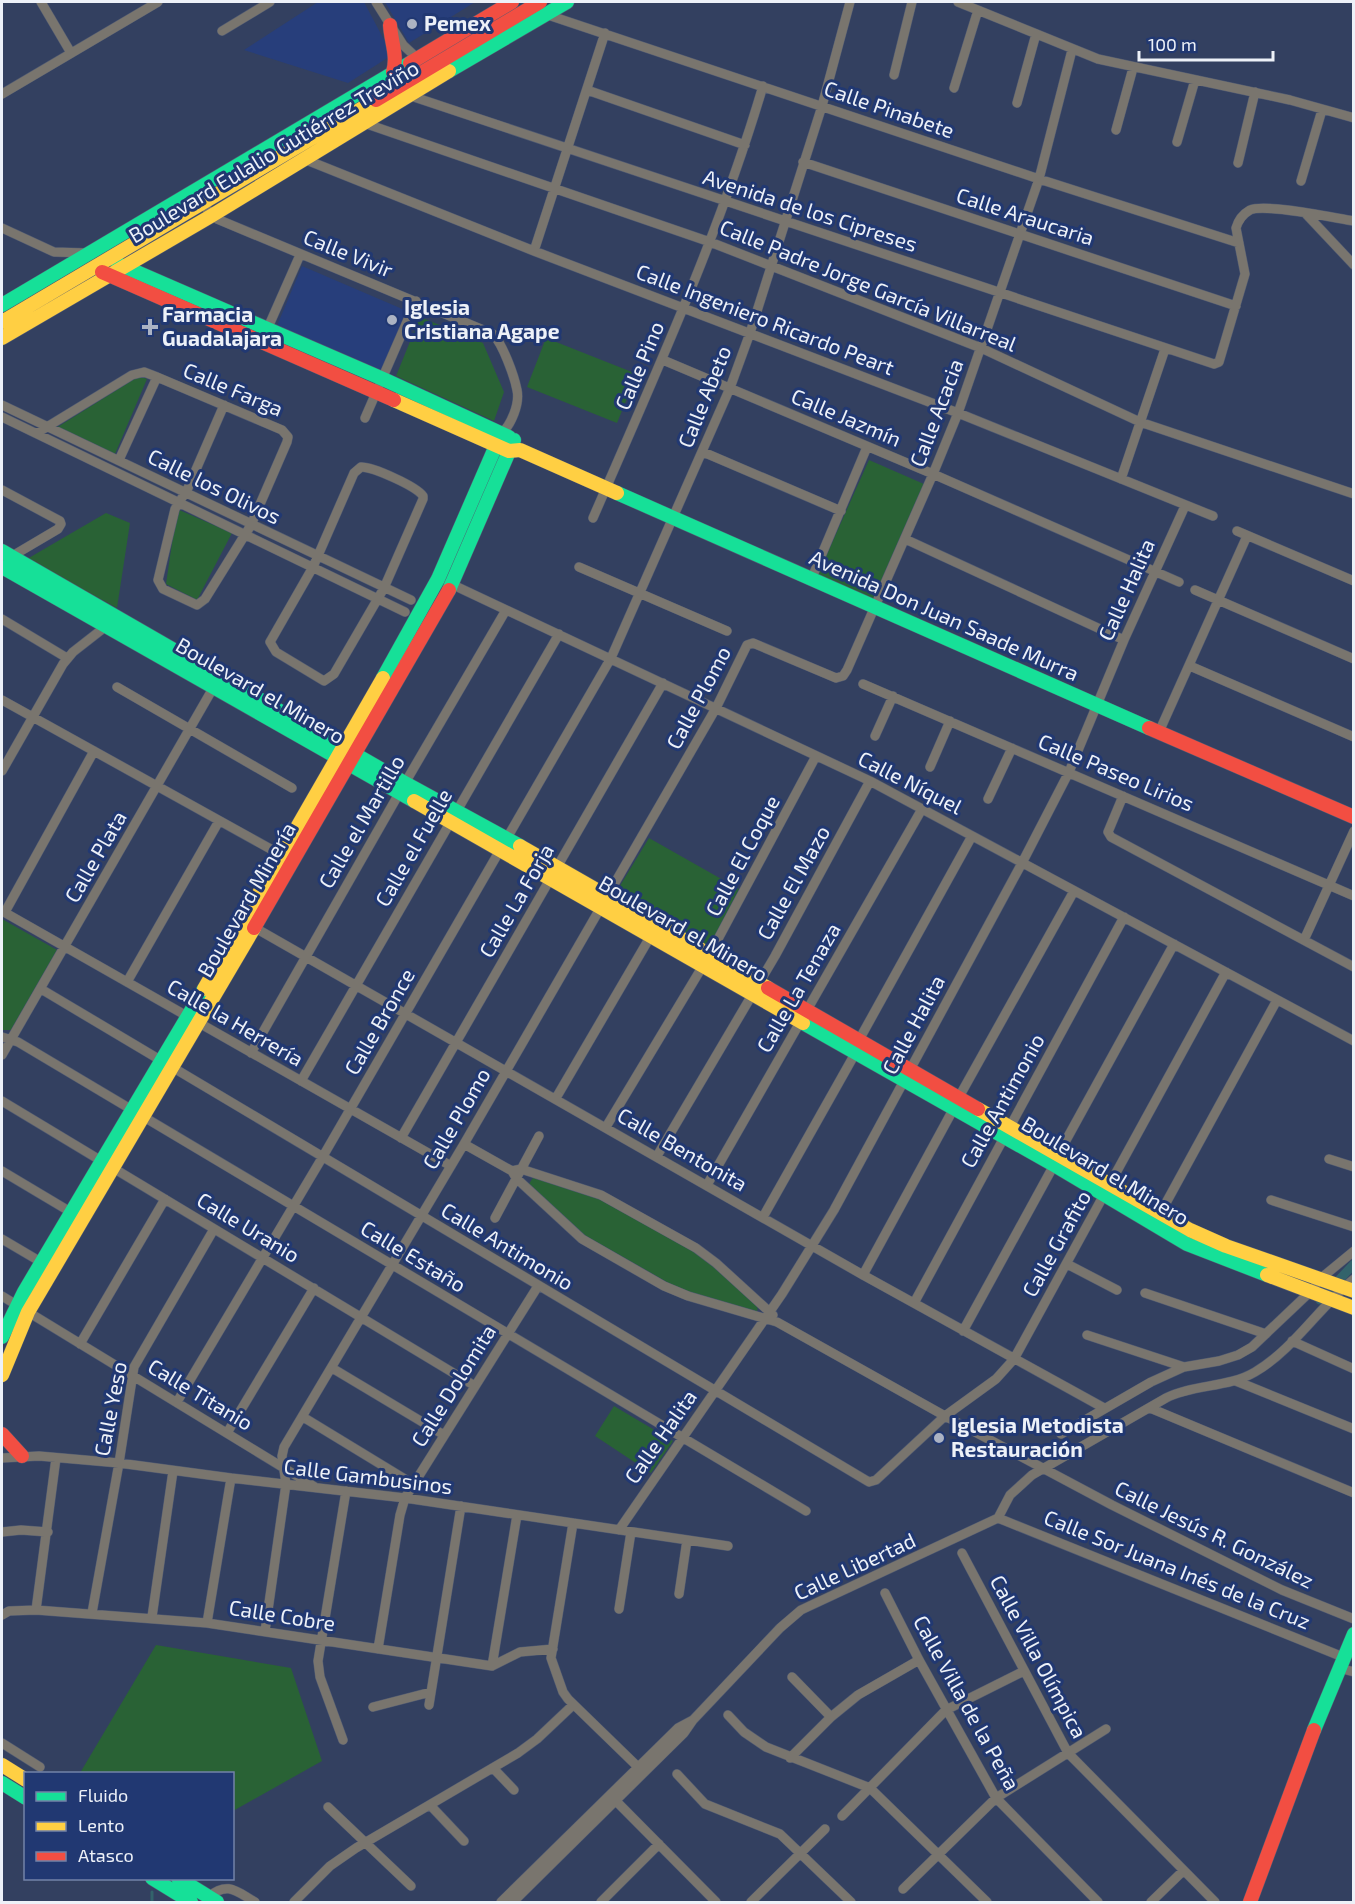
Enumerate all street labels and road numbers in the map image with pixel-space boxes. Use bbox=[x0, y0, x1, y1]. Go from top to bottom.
street label: Boulevard Eulalio Gutiérrez Treviño bbox=[124, 54, 423, 247]
street label: Calle Pinabete bbox=[821, 75, 958, 143]
street label: Avenida de los Cipreses bbox=[700, 163, 921, 256]
street label: Calle Araucaria bbox=[953, 182, 1098, 250]
street label: Calle Padre Jorge García Villarreal bbox=[716, 213, 1021, 356]
street label: Calle Vivir bbox=[300, 223, 397, 282]
street label: Calle Ingeniero Ricardo Peart bbox=[633, 258, 898, 379]
street label: Calle Pino bbox=[609, 317, 668, 413]
street label: Calle Abeto bbox=[672, 342, 735, 451]
street label: Calle Acacia bbox=[904, 355, 968, 470]
street label: Calle Farga bbox=[180, 356, 287, 421]
street label: Calle Jazmín bbox=[788, 382, 905, 451]
street label: Calle los Olivos bbox=[144, 443, 285, 529]
street label: Calle Halita bbox=[1092, 535, 1159, 644]
street label: Avenida Don Juan Saade Murra bbox=[806, 544, 1083, 685]
street label: Boulevard el Minero bbox=[172, 631, 350, 748]
street label: Calle Plomo bbox=[660, 642, 735, 753]
street label: Calle Paseo Lirios bbox=[1035, 728, 1198, 816]
street label: Calle Níquel bbox=[854, 745, 968, 819]
street label: Calle el Martillo bbox=[312, 750, 409, 892]
street label: Calle el Fuelle bbox=[369, 784, 456, 910]
street label: Calle El Coque bbox=[699, 791, 784, 920]
street label: Calle Plata bbox=[58, 806, 131, 907]
street label: Boulevard Minería bbox=[191, 818, 300, 981]
street label: Calle El Mazo bbox=[751, 821, 834, 944]
street label: Calle La Forja bbox=[473, 839, 559, 962]
street label: Boulevard el Minero bbox=[595, 869, 773, 986]
street label: Calle La Tenaza bbox=[750, 918, 845, 1057]
street label: Calle Bronce bbox=[338, 964, 419, 1079]
street label: Calle Halita bbox=[876, 971, 949, 1078]
street label: Calle la Herrería bbox=[163, 973, 308, 1071]
street label: Calle Antimonio bbox=[955, 1029, 1049, 1172]
street label: Calle Plomo bbox=[417, 1063, 495, 1173]
street label: Calle Bentonita bbox=[614, 1102, 752, 1196]
street label: Boulevard el Minero bbox=[1018, 1110, 1194, 1230]
street label: Calle Uranio bbox=[193, 1186, 305, 1267]
street label: Calle Grafito bbox=[1016, 1186, 1095, 1301]
street label: Calle Antimonio bbox=[437, 1196, 578, 1295]
street label: Calle Estaño bbox=[357, 1215, 471, 1297]
street label: Calle Dolomita bbox=[405, 1320, 500, 1451]
street label: Calle Titanio bbox=[144, 1353, 258, 1435]
street label: Calle Yeso bbox=[88, 1359, 131, 1458]
street label: Calle Halita bbox=[618, 1385, 701, 1488]
street label: Calle Gambusinos bbox=[282, 1453, 454, 1498]
street label: Calle Jesús R. González bbox=[1111, 1475, 1318, 1593]
street label: Calle Sor Juana Inés de la Cruz bbox=[1041, 1504, 1314, 1634]
street label: Calle Libertad bbox=[790, 1527, 919, 1605]
street label: Calle Villa Olímpica bbox=[986, 1570, 1093, 1742]
street label: Calle Cobre bbox=[227, 1594, 337, 1635]
street label: Calle Villa de la Peña bbox=[909, 1611, 1026, 1794]

